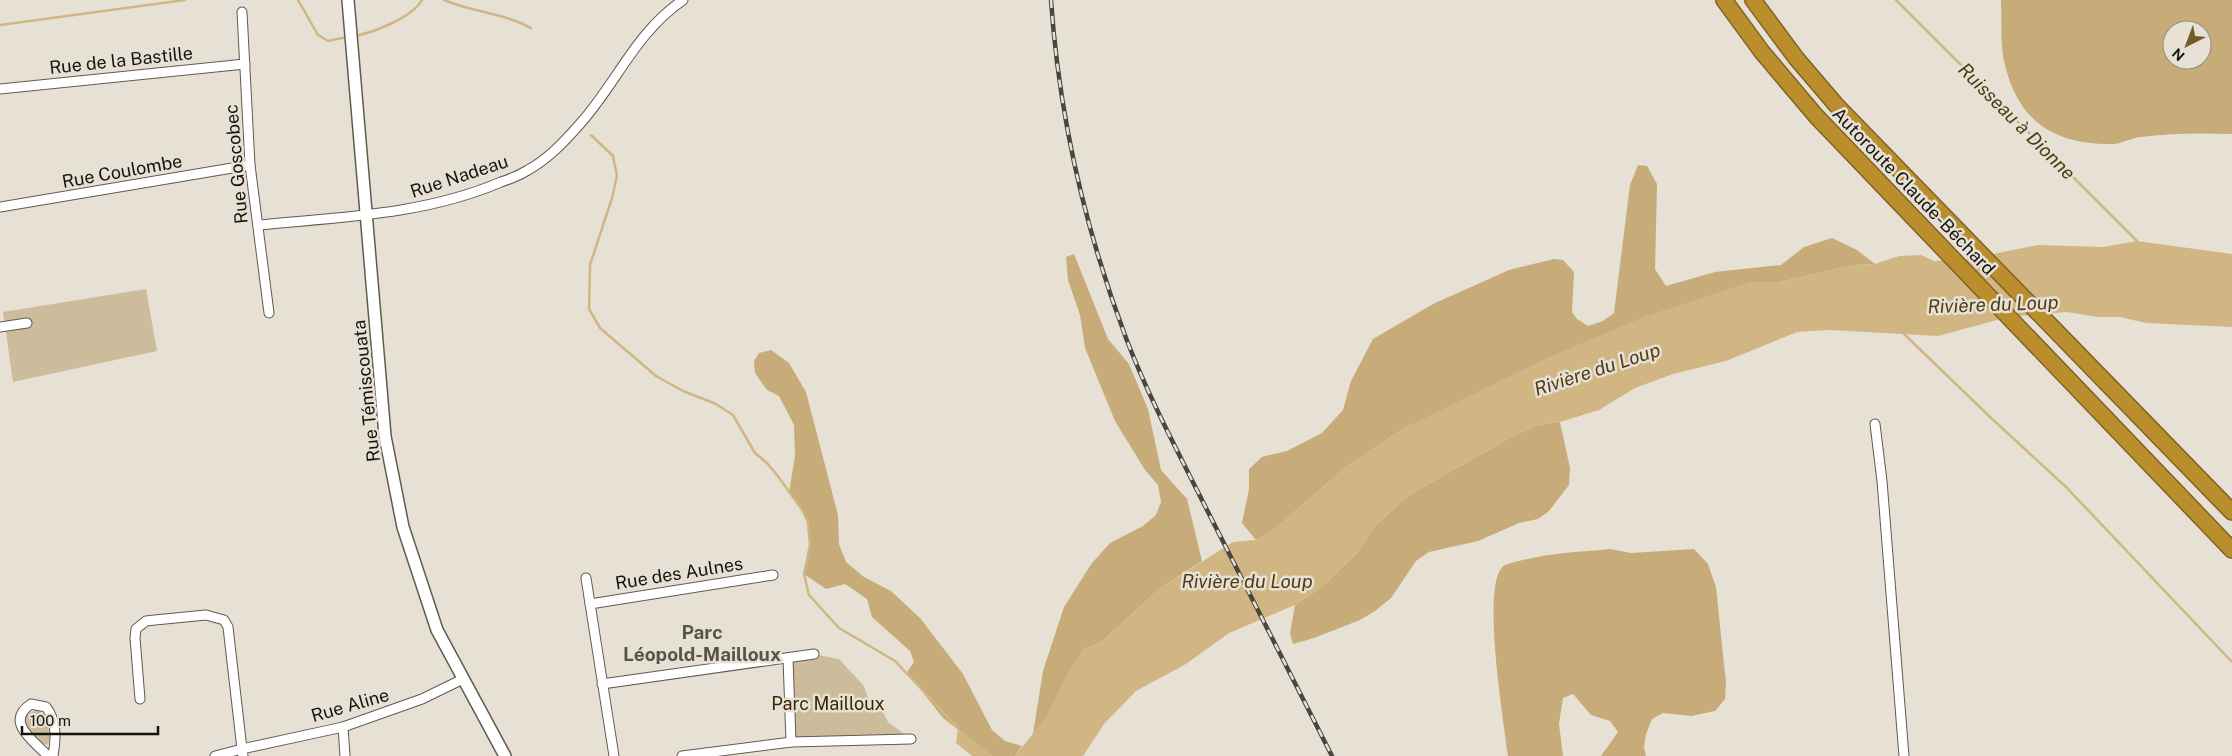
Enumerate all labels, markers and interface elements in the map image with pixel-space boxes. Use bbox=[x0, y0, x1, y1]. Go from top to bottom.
north arrow bbox=[2162, 20, 2212, 70]
street label: Rue de la Bastille bbox=[48, 42, 194, 78]
text: N bbox=[2169, 45, 2188, 64]
water label: Ruisseau à Dionne bbox=[1954, 58, 2080, 184]
street label: Rue Goscobec bbox=[220, 103, 252, 225]
street label: Autoroute Claude-Béchard bbox=[1828, 103, 2000, 279]
street label: Rue Coulombe bbox=[60, 150, 184, 192]
street label: Rue Nadeau bbox=[407, 150, 511, 202]
water label: Rivière du Loup bbox=[1927, 291, 2059, 317]
street label: Rue Témiscouata bbox=[348, 319, 384, 463]
water label: Rivière du Loup bbox=[1531, 338, 1663, 400]
street label: Rue des Aulnes bbox=[614, 553, 744, 593]
water label: Rivière du Loup bbox=[1181, 570, 1313, 592]
district label: Parc Léopold-Mailloux bbox=[623, 621, 781, 665]
street label: Rue Aline bbox=[309, 684, 391, 726]
park label: Parc Mailloux bbox=[771, 693, 885, 714]
scale bar bbox=[22, 704, 159, 736]
text: 100 m bbox=[30, 712, 71, 729]

